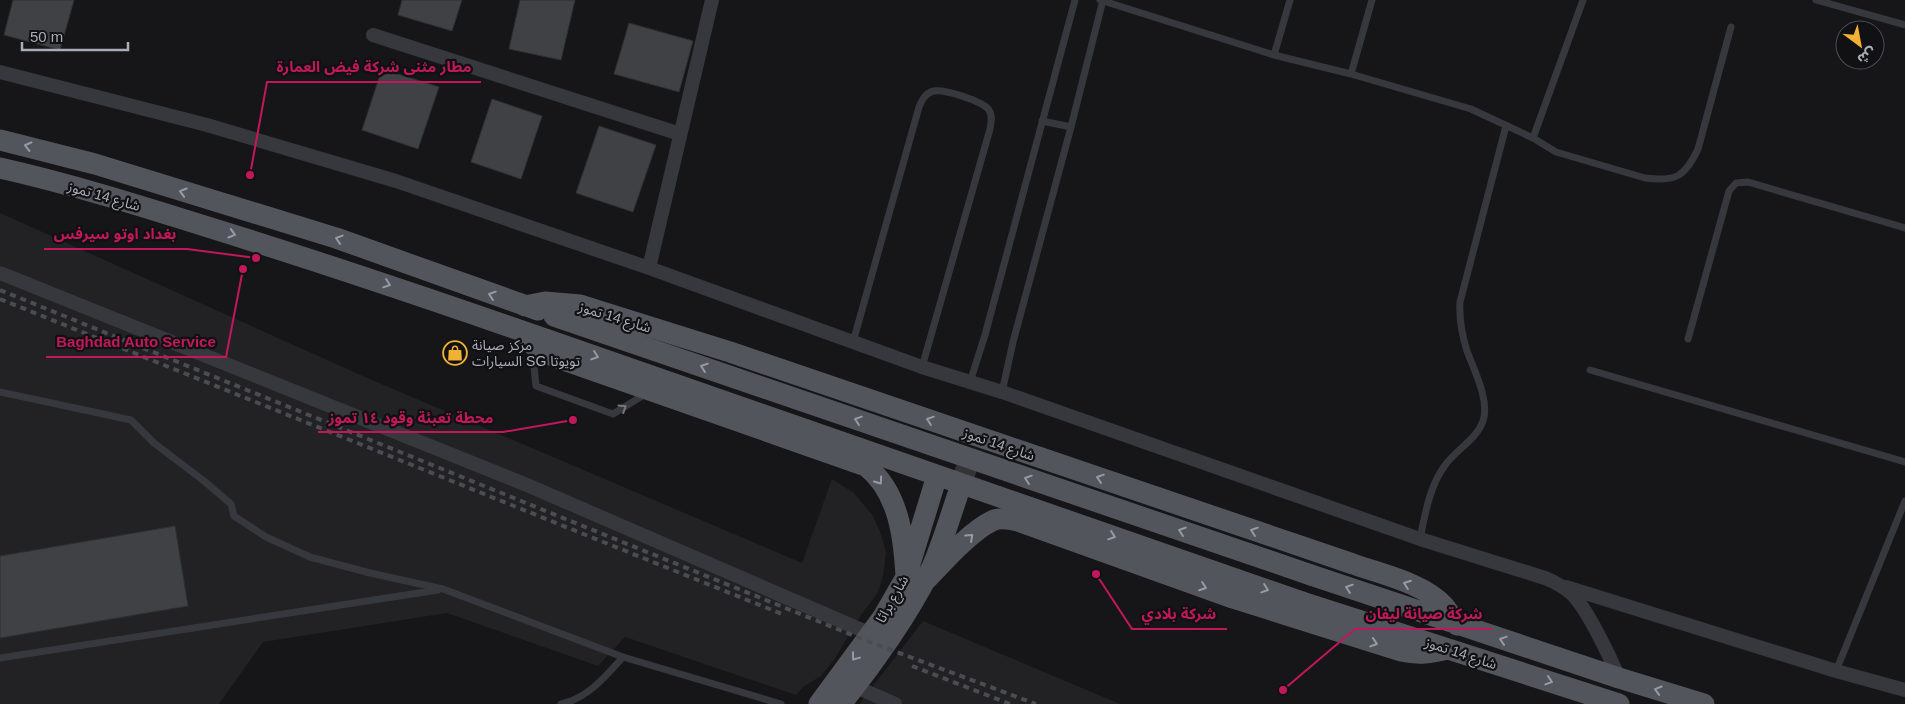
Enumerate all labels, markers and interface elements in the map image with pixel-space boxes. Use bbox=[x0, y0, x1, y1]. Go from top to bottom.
scale bar bbox=[22, 20, 129, 52]
north arrow bbox=[1835, 20, 1885, 70]
text: 50 m bbox=[30, 28, 63, 45]
text: ش bbox=[1855, 44, 1879, 68]
callout: مطار مثنى شركة فيض العمارة bbox=[267, 52, 481, 82]
text: مطار مثنى شركة فيض العمارة bbox=[277, 58, 471, 76]
one-way arrow bbox=[23, 141, 32, 152]
street label: شارع 14 تموز bbox=[64, 178, 142, 217]
one-way arrow bbox=[180, 188, 188, 198]
callout: بغداد اوتو سيرفس bbox=[44, 219, 187, 249]
text: بغداد اوتو سيرفس bbox=[54, 225, 176, 243]
one-way arrow bbox=[227, 229, 236, 239]
one-way arrow bbox=[335, 235, 344, 245]
one-way arrow bbox=[382, 278, 390, 288]
one-way arrow bbox=[488, 290, 496, 300]
street label: شارع 14 تموز bbox=[575, 298, 653, 338]
callout: Baghdad Auto Service bbox=[46, 327, 226, 357]
text: Baghdad Auto Service bbox=[56, 333, 216, 350]
place label: مركز صيانة السيارات SG تويوتا bbox=[472, 337, 580, 370]
shop icon: مركز صيانة السيارات SG تويوتا bbox=[442, 340, 468, 366]
one-way arrow bbox=[590, 350, 598, 360]
one-way arrow bbox=[701, 363, 709, 373]
callout: محطة تعبئة وقود ١٤ تموز bbox=[318, 402, 503, 432]
one-way arrow bbox=[618, 405, 627, 414]
text: محطة تعبئة وقود ١٤ تموز bbox=[327, 409, 494, 427]
one-way arrow bbox=[854, 416, 863, 426]
one-way arrow bbox=[926, 416, 934, 426]
street label: شارع 14 تموز bbox=[959, 424, 1037, 467]
one-way arrow bbox=[1025, 474, 1033, 484]
one-way arrow bbox=[1096, 474, 1105, 484]
one-way arrow bbox=[873, 475, 882, 485]
one-way arrow bbox=[1250, 526, 1259, 536]
one-way arrow bbox=[1178, 527, 1187, 537]
one-way arrow bbox=[1107, 530, 1115, 540]
one-way arrow bbox=[965, 534, 974, 543]
street label: شارع براثا bbox=[872, 572, 914, 627]
one-way arrow bbox=[1404, 580, 1412, 590]
one-way arrow bbox=[1198, 581, 1207, 591]
one-way arrow bbox=[1260, 583, 1269, 593]
one-way arrow bbox=[1345, 584, 1354, 594]
callout: شركة بلادي bbox=[1132, 599, 1227, 629]
callout: شركة صيانة ليفان bbox=[1355, 599, 1492, 629]
text: شركة بلادي bbox=[1142, 605, 1216, 625]
text: شركة صيانة ليفان bbox=[1366, 605, 1482, 623]
street label: شارع 14 تموز bbox=[1421, 634, 1499, 675]
one-way arrow bbox=[1499, 636, 1508, 646]
one-way arrow bbox=[1369, 637, 1378, 647]
one-way arrow bbox=[852, 651, 861, 661]
one-way arrow bbox=[1544, 676, 1552, 686]
one-way arrow bbox=[1654, 685, 1662, 695]

